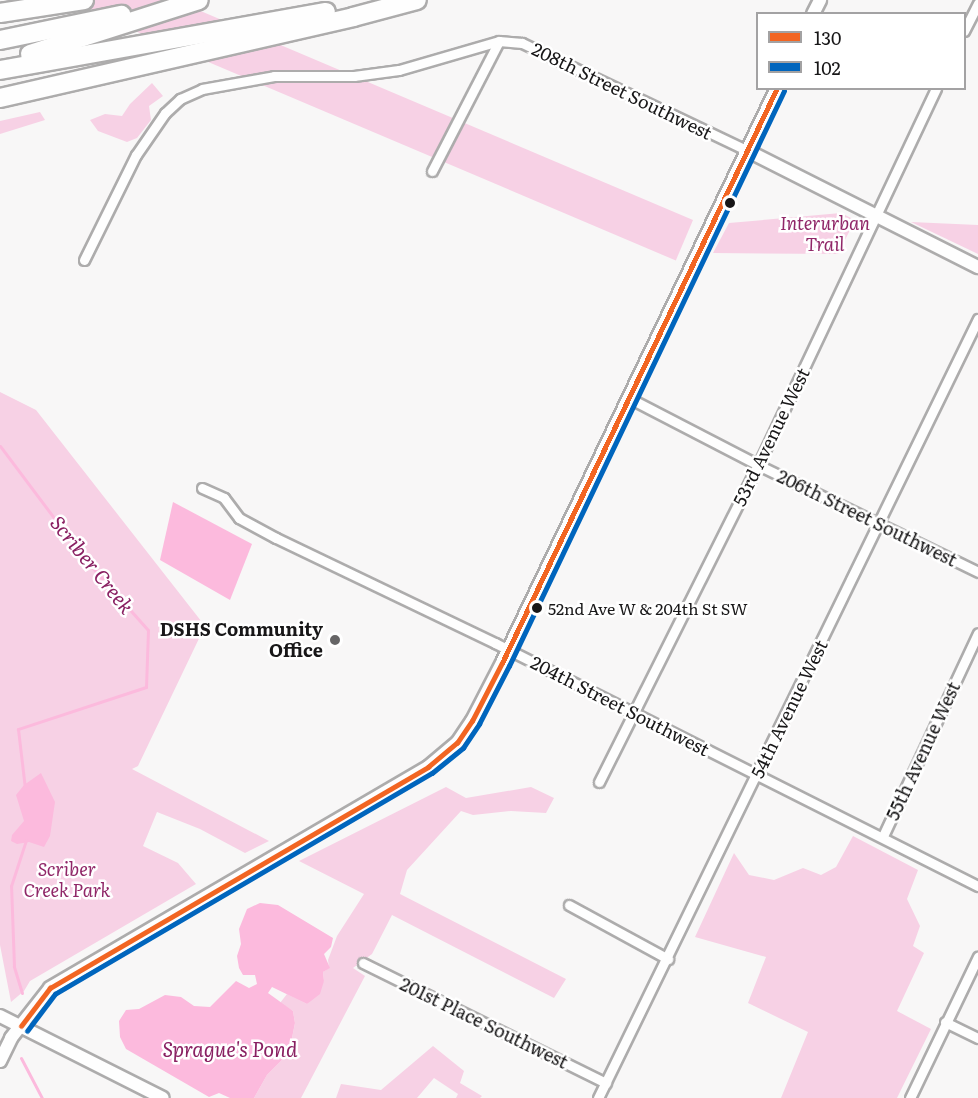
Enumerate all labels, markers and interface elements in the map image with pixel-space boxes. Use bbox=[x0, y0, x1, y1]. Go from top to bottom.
legend bbox=[756, 12, 966, 90]
text: 130 bbox=[814, 24, 842, 51]
street label: 208th Street Southwest bbox=[529, 38, 715, 144]
text: 102 bbox=[814, 54, 841, 81]
unlabelled marker bbox=[724, 197, 736, 209]
park label: Interurban Trail bbox=[780, 213, 870, 256]
street label: 53rd Avenue West bbox=[728, 364, 814, 510]
street label: 206th Street Southwest bbox=[774, 465, 960, 571]
water label: Scriber Creek bbox=[46, 510, 140, 618]
place label: 52nd Ave W & 204th St SW bbox=[548, 598, 748, 618]
marker: 52nd Ave W & 204th St SW bbox=[531, 602, 543, 614]
place label: DSHS Community Office bbox=[160, 619, 323, 662]
marker: DSHS Community Office bbox=[328, 633, 342, 647]
street label: 54th Avenue West bbox=[746, 636, 832, 782]
street label: 204th Street Southwest bbox=[527, 652, 713, 760]
street label: 55th Avenue West bbox=[881, 678, 965, 824]
park label: Scriber Creek Park bbox=[24, 859, 110, 902]
street label: 201st Place Southwest bbox=[397, 973, 571, 1073]
water label: Sprague's Pond bbox=[163, 1036, 297, 1060]

